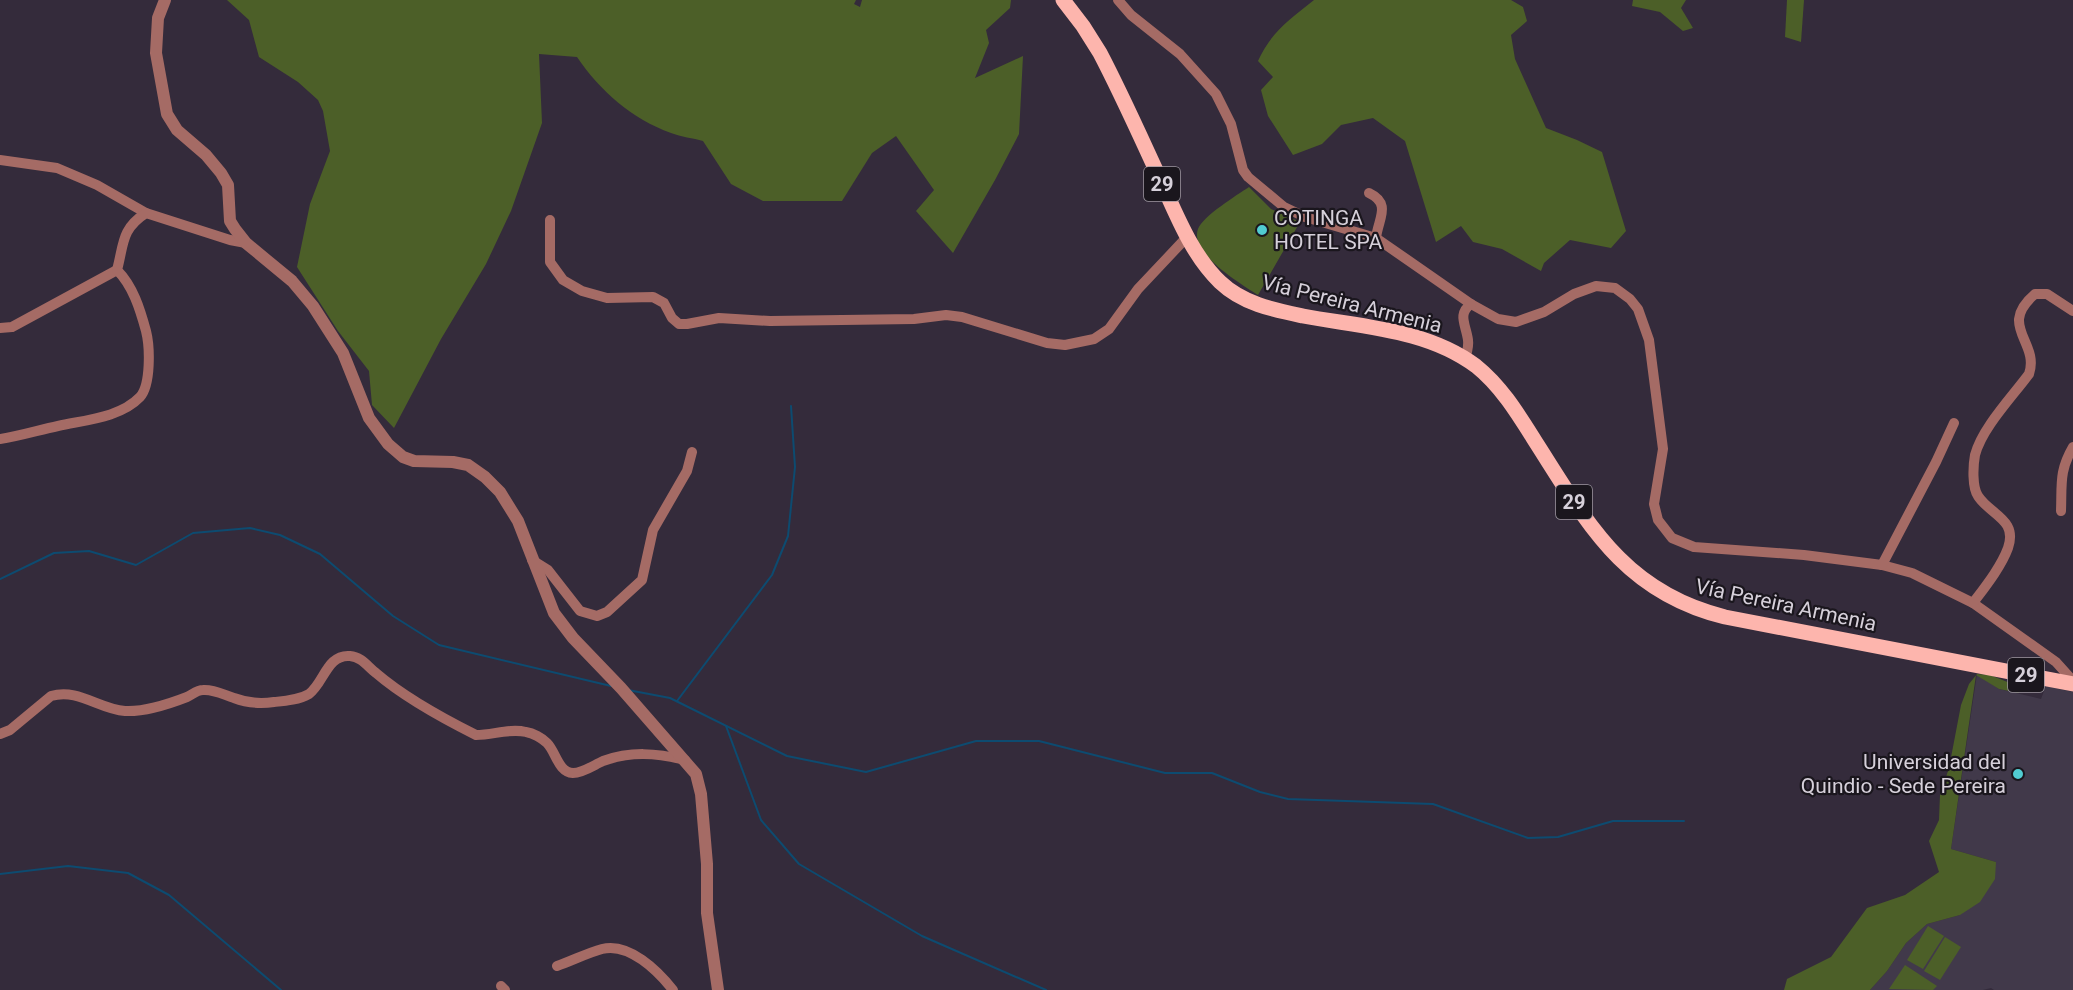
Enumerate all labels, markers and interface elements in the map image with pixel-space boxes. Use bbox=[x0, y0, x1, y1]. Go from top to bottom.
road number: 29 bbox=[1144, 167, 1180, 201]
place label: COTINGA HOTEL SPA bbox=[1274, 206, 1382, 254]
marker: COTINGA HOTEL SPA bbox=[1255, 223, 1269, 237]
street label: Vía Pereira Armenia bbox=[1260, 270, 1444, 338]
road number: 29 bbox=[1556, 485, 1592, 519]
street label: Vía Pereira Armenia bbox=[1693, 574, 1879, 636]
road number: 29 bbox=[2008, 658, 2044, 692]
place label: Universidad del Quindio - Sede Pereira bbox=[1801, 750, 2006, 798]
marker: Universidad del Quindio - Sede Pereira bbox=[2011, 767, 2025, 781]

